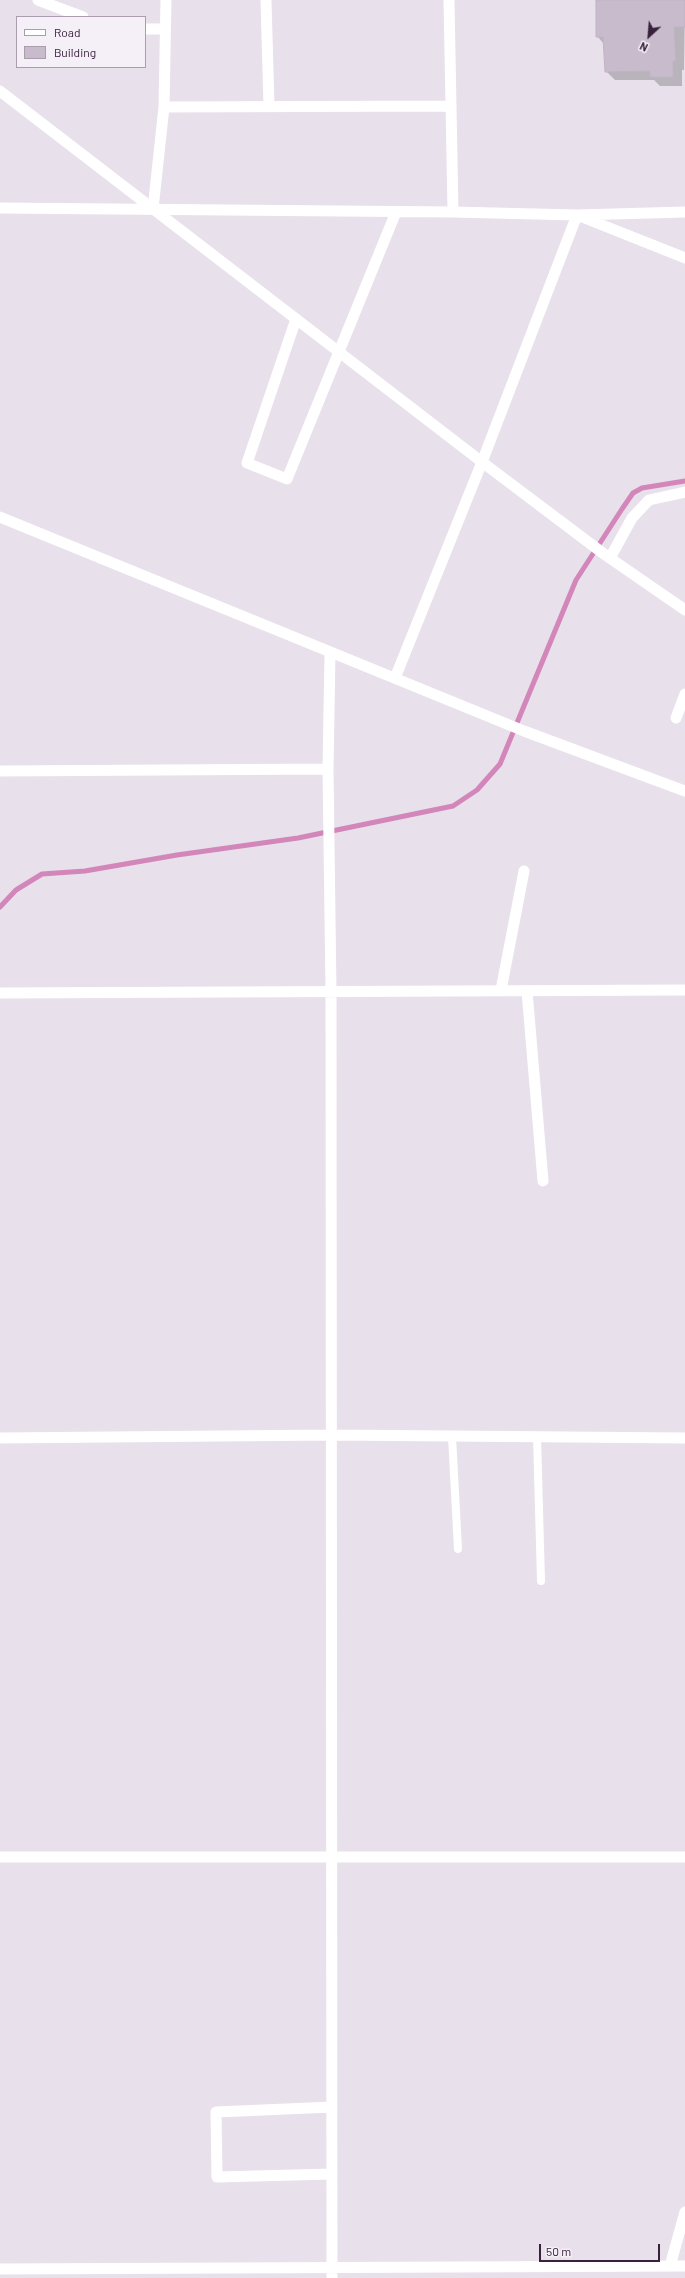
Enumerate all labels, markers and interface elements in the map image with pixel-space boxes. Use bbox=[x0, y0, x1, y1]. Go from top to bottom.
legend bbox=[16, 16, 146, 68]
north arrow bbox=[629, 16, 669, 56]
text: Road bbox=[54, 25, 81, 39]
text: N bbox=[637, 40, 650, 55]
text: Building bbox=[54, 45, 96, 59]
scale bar bbox=[541, 2236, 662, 2262]
text: 50 m bbox=[546, 2244, 571, 2258]

